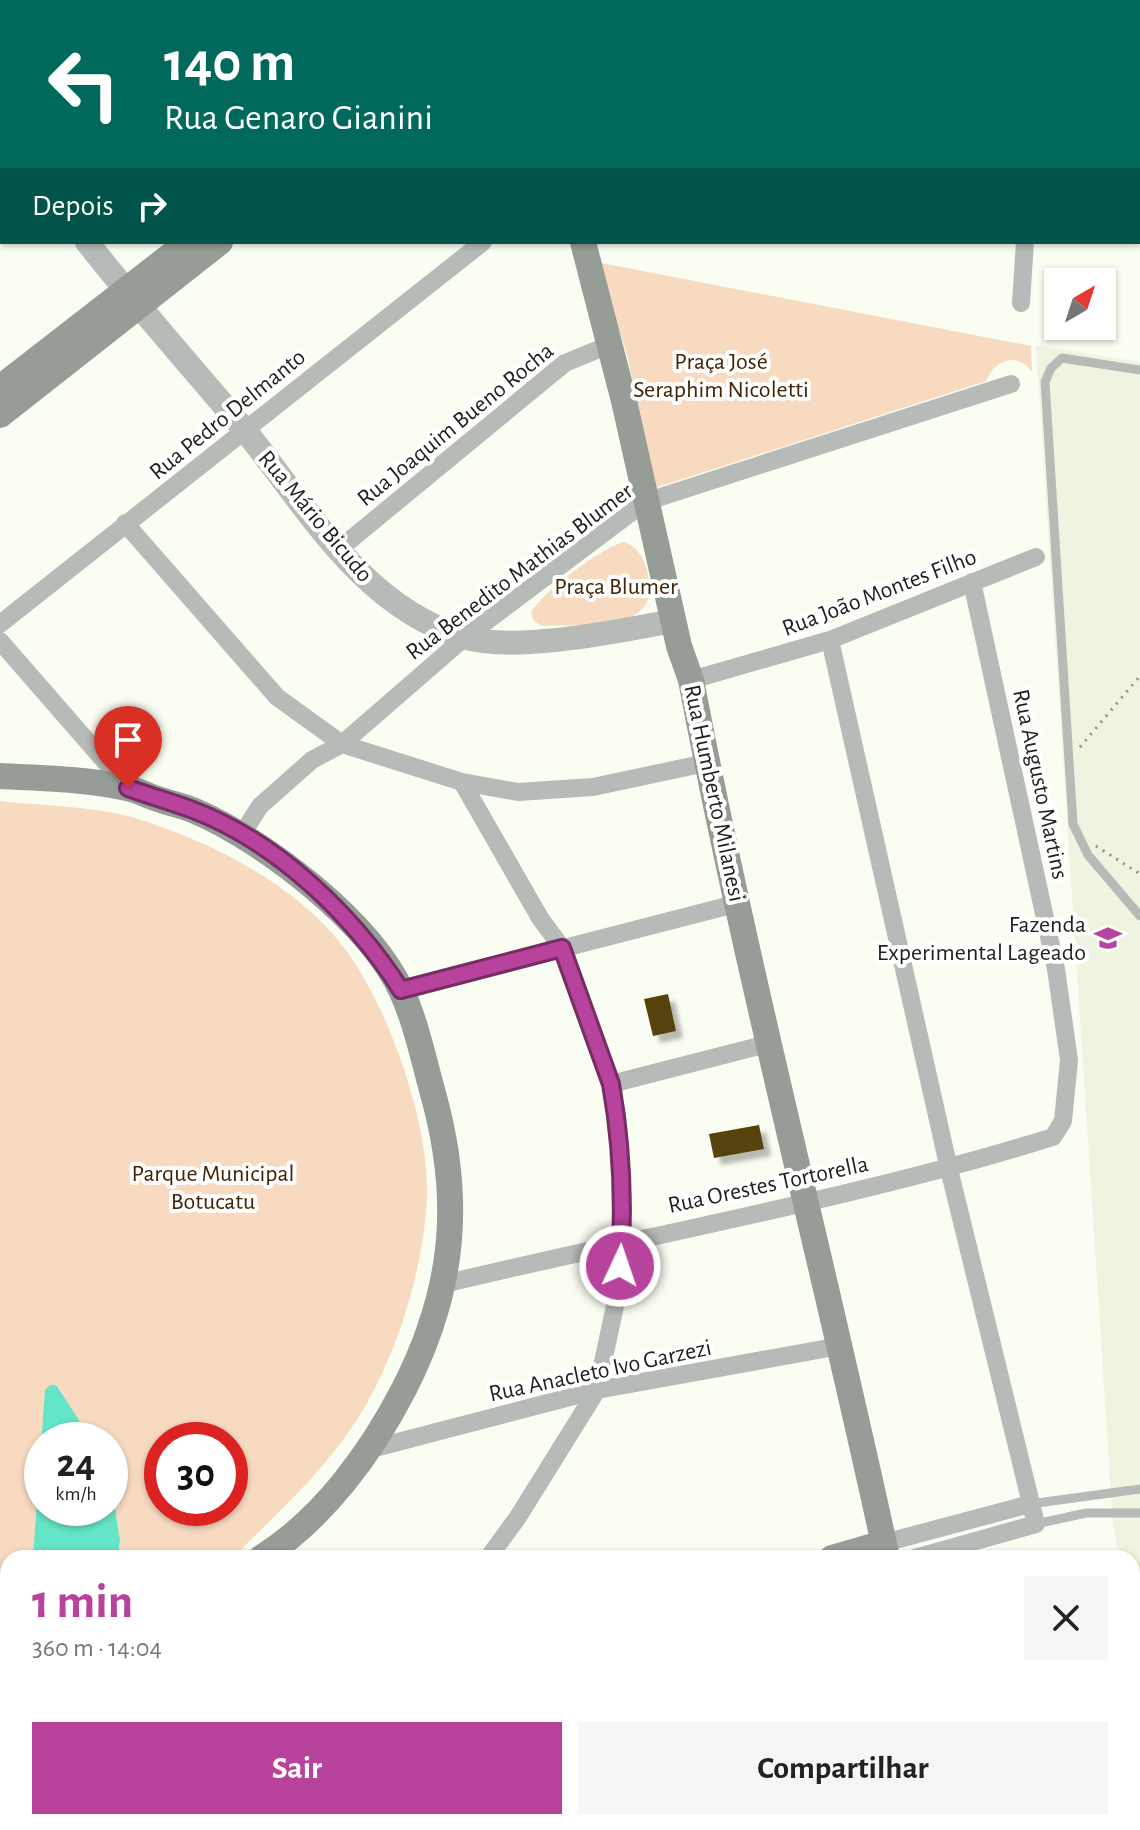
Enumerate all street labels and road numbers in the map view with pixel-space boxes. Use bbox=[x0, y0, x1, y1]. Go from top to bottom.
street label: Rua Joaquim Bueno Rocha bbox=[353, 338, 558, 511]
street label: Rua Pedro Delmanto bbox=[145, 345, 310, 485]
street label: Rua Mário Bicudo bbox=[254, 446, 377, 587]
street label: Rua Benedito Mathias Blumer bbox=[402, 479, 638, 665]
street label: Rua João Montes Filho bbox=[779, 545, 980, 641]
street label: Rua Humberto Milanesi bbox=[679, 682, 749, 904]
street label: Rua Augusto Martins bbox=[1008, 687, 1072, 881]
street label: Rua Orestes Tortorella bbox=[666, 1152, 871, 1218]
street label: Rua Anacleto Ivo Garzezi bbox=[487, 1336, 714, 1406]

